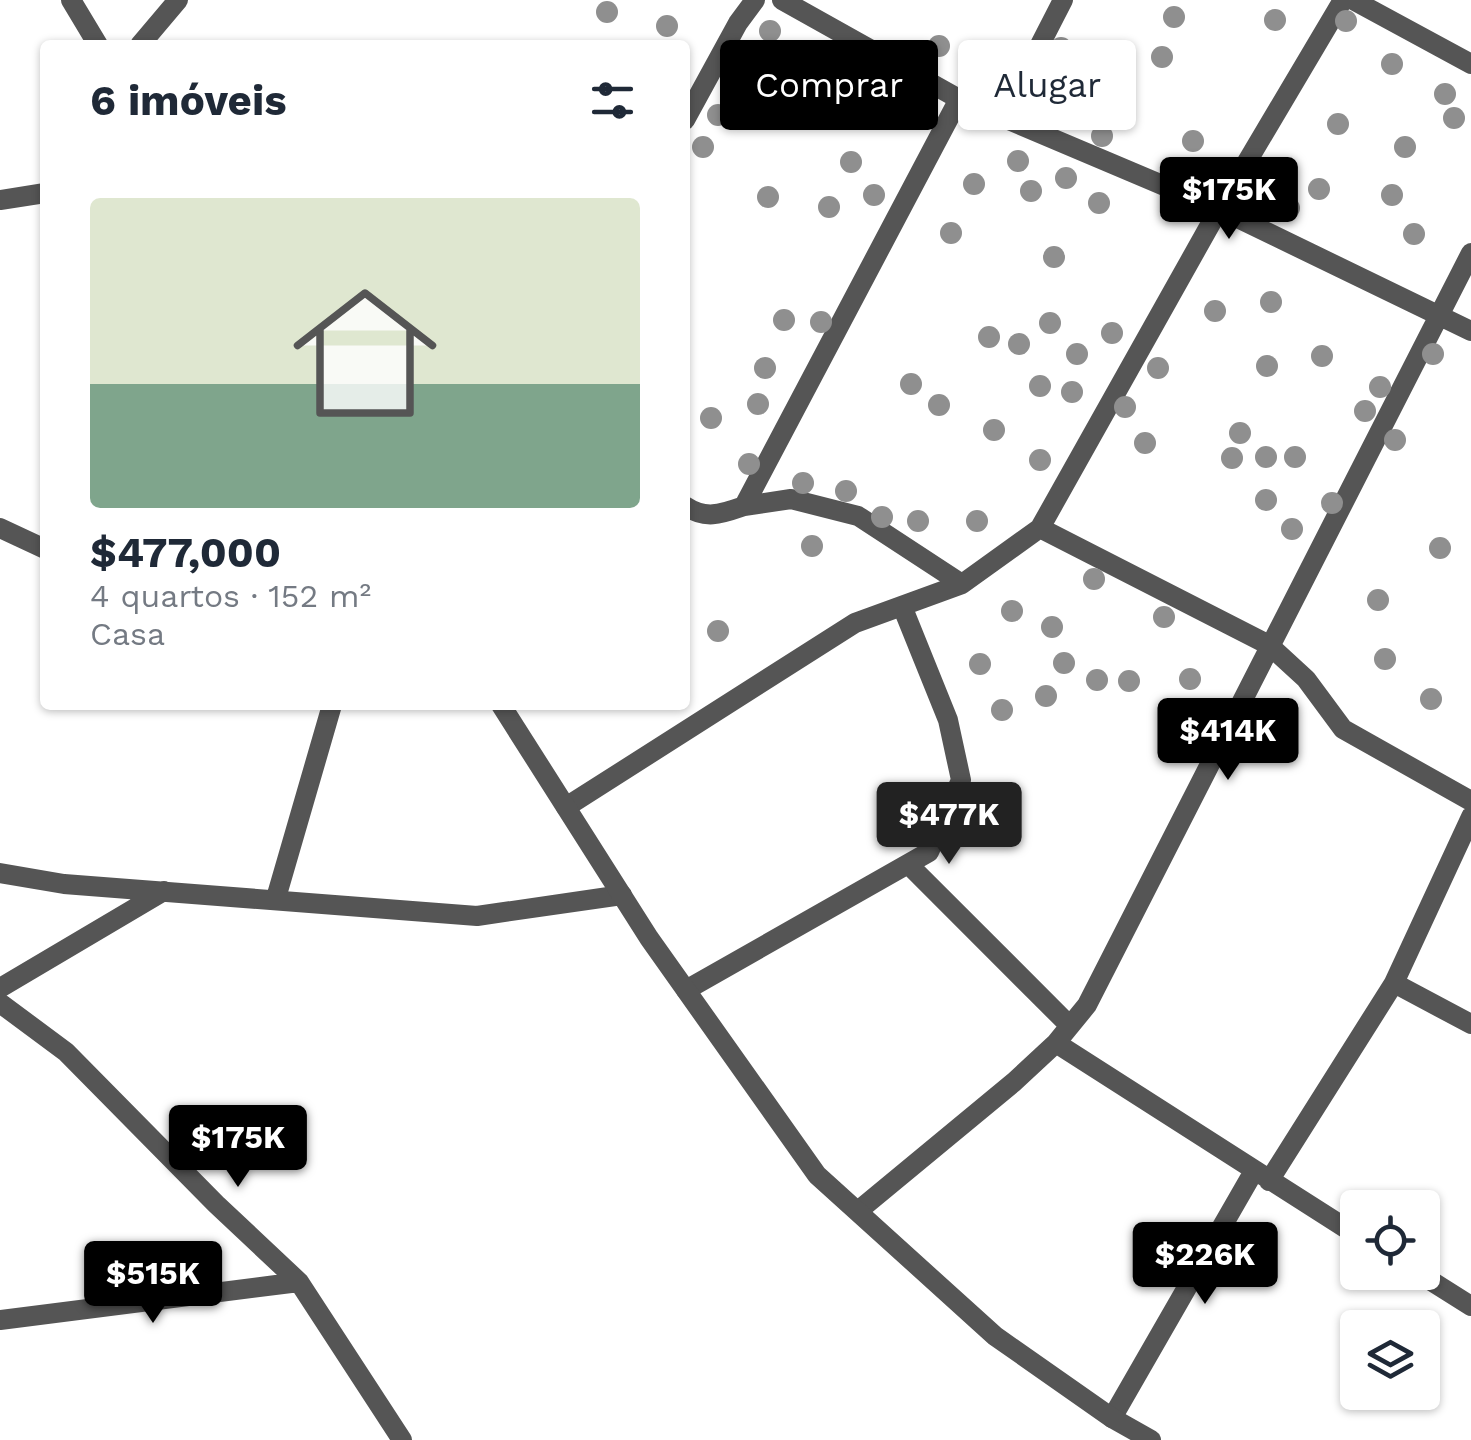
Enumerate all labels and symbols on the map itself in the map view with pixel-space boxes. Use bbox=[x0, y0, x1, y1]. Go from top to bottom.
pin: $175K bbox=[1159, 157, 1299, 242]
pin: $414K bbox=[1158, 698, 1298, 783]
pin: $477K bbox=[879, 782, 1019, 867]
pin: $175K bbox=[168, 1105, 308, 1190]
pin: $226K bbox=[1135, 1222, 1275, 1307]
pin: $515K bbox=[83, 1241, 223, 1326]

